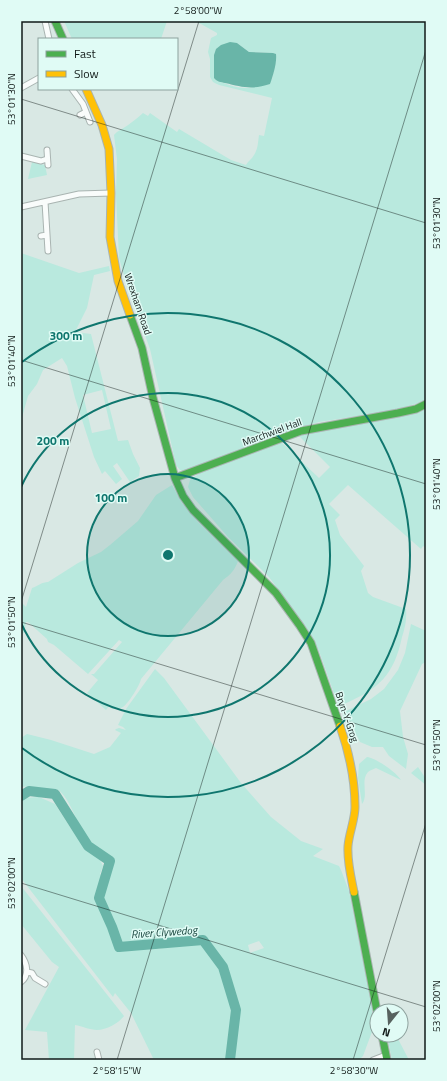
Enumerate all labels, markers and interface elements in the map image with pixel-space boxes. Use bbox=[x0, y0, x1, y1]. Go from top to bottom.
text: 2°58'00"W bbox=[174, 3, 222, 18]
legend bbox=[38, 38, 178, 90]
text: Fast bbox=[74, 44, 97, 63]
text: Slow bbox=[74, 64, 99, 83]
text: 53°01'30"N bbox=[4, 73, 19, 125]
text: 53°01'30"N bbox=[429, 197, 444, 249]
street label: Wrexham Road bbox=[120, 271, 156, 337]
text: 300 m bbox=[50, 326, 82, 345]
text: 53°01'40"N bbox=[4, 335, 19, 387]
street label: Marchwiel Hall bbox=[240, 414, 304, 450]
text: 200 m bbox=[37, 431, 69, 450]
text: 53°01'40"N bbox=[429, 458, 444, 510]
text: 100 m bbox=[95, 488, 127, 507]
centre of rings bbox=[161, 548, 175, 562]
text: 53°01'50"N bbox=[4, 596, 19, 648]
street label: Bryn-Y-Grog bbox=[331, 690, 363, 744]
text: 53°01'50"N bbox=[429, 719, 444, 771]
text: 53°02'00"N bbox=[4, 857, 19, 909]
water label: River Clywedog bbox=[130, 922, 199, 942]
text: 53°02'00"N bbox=[429, 980, 444, 1032]
north arrow bbox=[369, 1003, 409, 1043]
text: N bbox=[380, 1024, 392, 1041]
text: 2°58'15"W bbox=[93, 1063, 141, 1078]
text: 2°58'30"W bbox=[330, 1063, 378, 1078]

